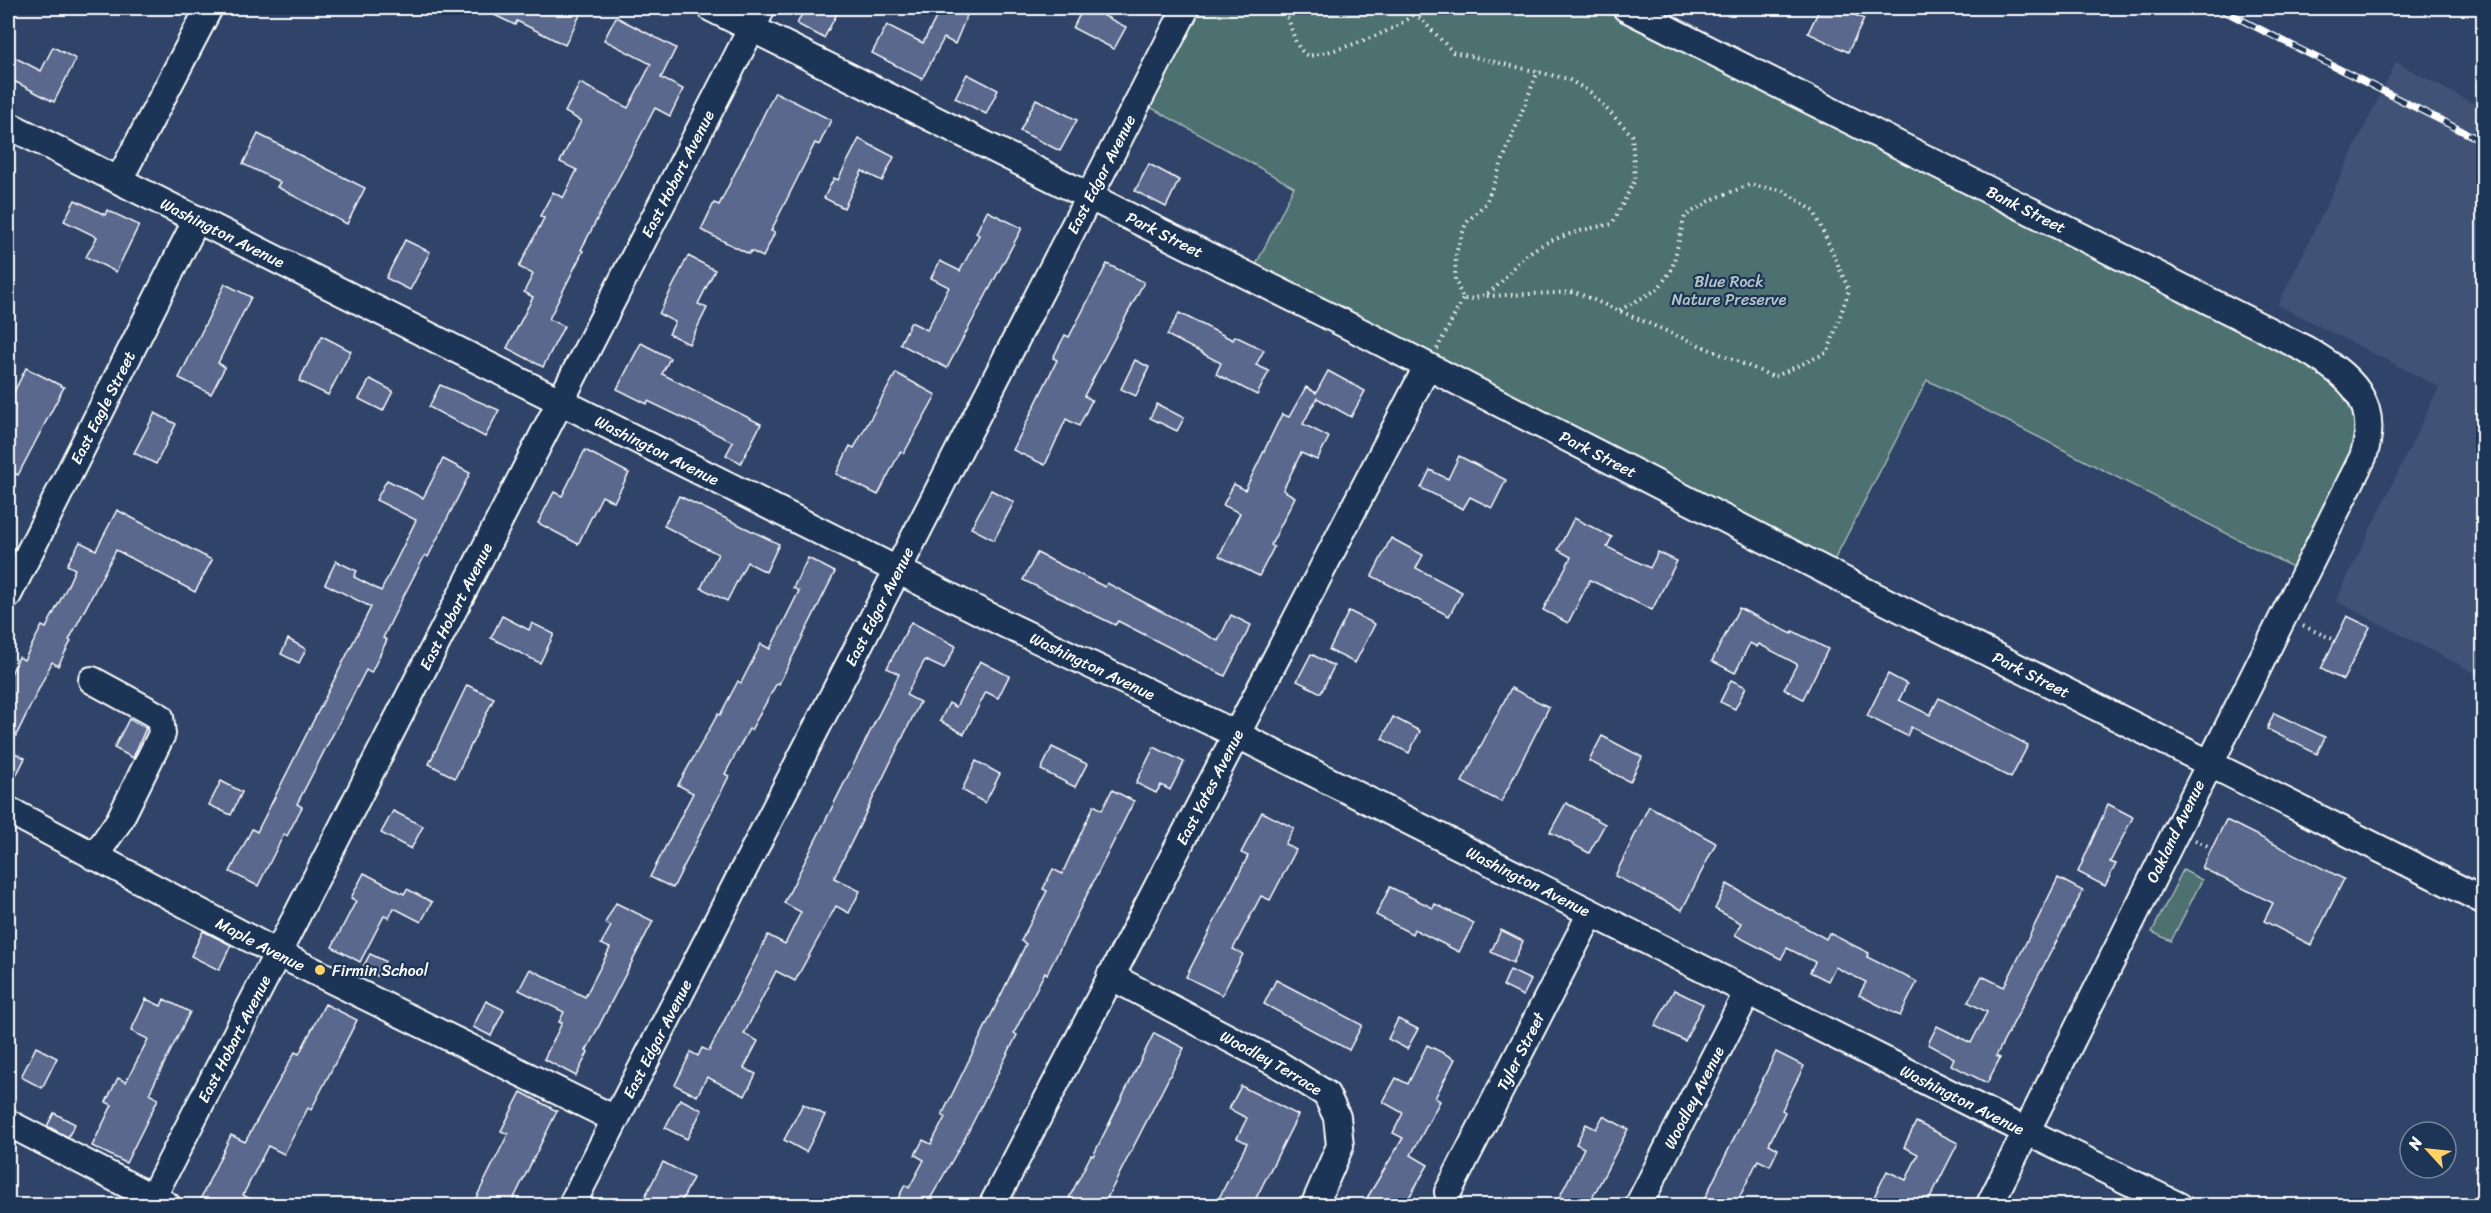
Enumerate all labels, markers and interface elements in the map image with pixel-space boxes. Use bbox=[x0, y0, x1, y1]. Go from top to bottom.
street label: East Hobart Avenue bbox=[633, 105, 723, 243]
street label: East Edgar Avenue bbox=[1058, 109, 1144, 239]
street label: Bank Street bbox=[1981, 177, 2071, 242]
street label: Washington Avenue bbox=[155, 189, 290, 276]
street label: Park Street bbox=[1121, 203, 1208, 266]
park label: Blue Rock Nature Preserve bbox=[1672, 267, 1787, 314]
street label: East Eagle Street bbox=[62, 346, 144, 470]
street label: Washington Avenue bbox=[590, 407, 725, 494]
street label: Park Street bbox=[1554, 422, 1642, 486]
street label: East Hobart Avenue bbox=[411, 537, 501, 676]
street label: East Edgar Avenue bbox=[836, 542, 922, 672]
street label: Washington Avenue bbox=[1025, 624, 1160, 709]
street label: Park Street bbox=[1987, 643, 2075, 706]
street label: East Yates Avenue bbox=[1167, 724, 1252, 850]
street label: Oakland Avenue bbox=[2138, 775, 2213, 888]
street label: Washington Avenue bbox=[1461, 838, 1596, 925]
street label: Maple Avenue bbox=[210, 909, 310, 980]
place label: Firmin School bbox=[332, 956, 429, 985]
marker: Firmin School bbox=[313, 963, 327, 977]
street label: East Hobart Avenue bbox=[189, 970, 279, 1108]
street label: East Edgar Avenue bbox=[614, 974, 700, 1104]
street label: Tyler Street bbox=[1488, 1007, 1553, 1096]
street label: Woodley Terrace bbox=[1215, 1022, 1328, 1104]
street label: Woodley Avenue bbox=[1655, 1041, 1733, 1154]
street label: Washington Avenue bbox=[1895, 1056, 2030, 1144]
north arrow bbox=[2398, 1120, 2458, 1180]
text: N bbox=[2399, 1131, 2431, 1156]

